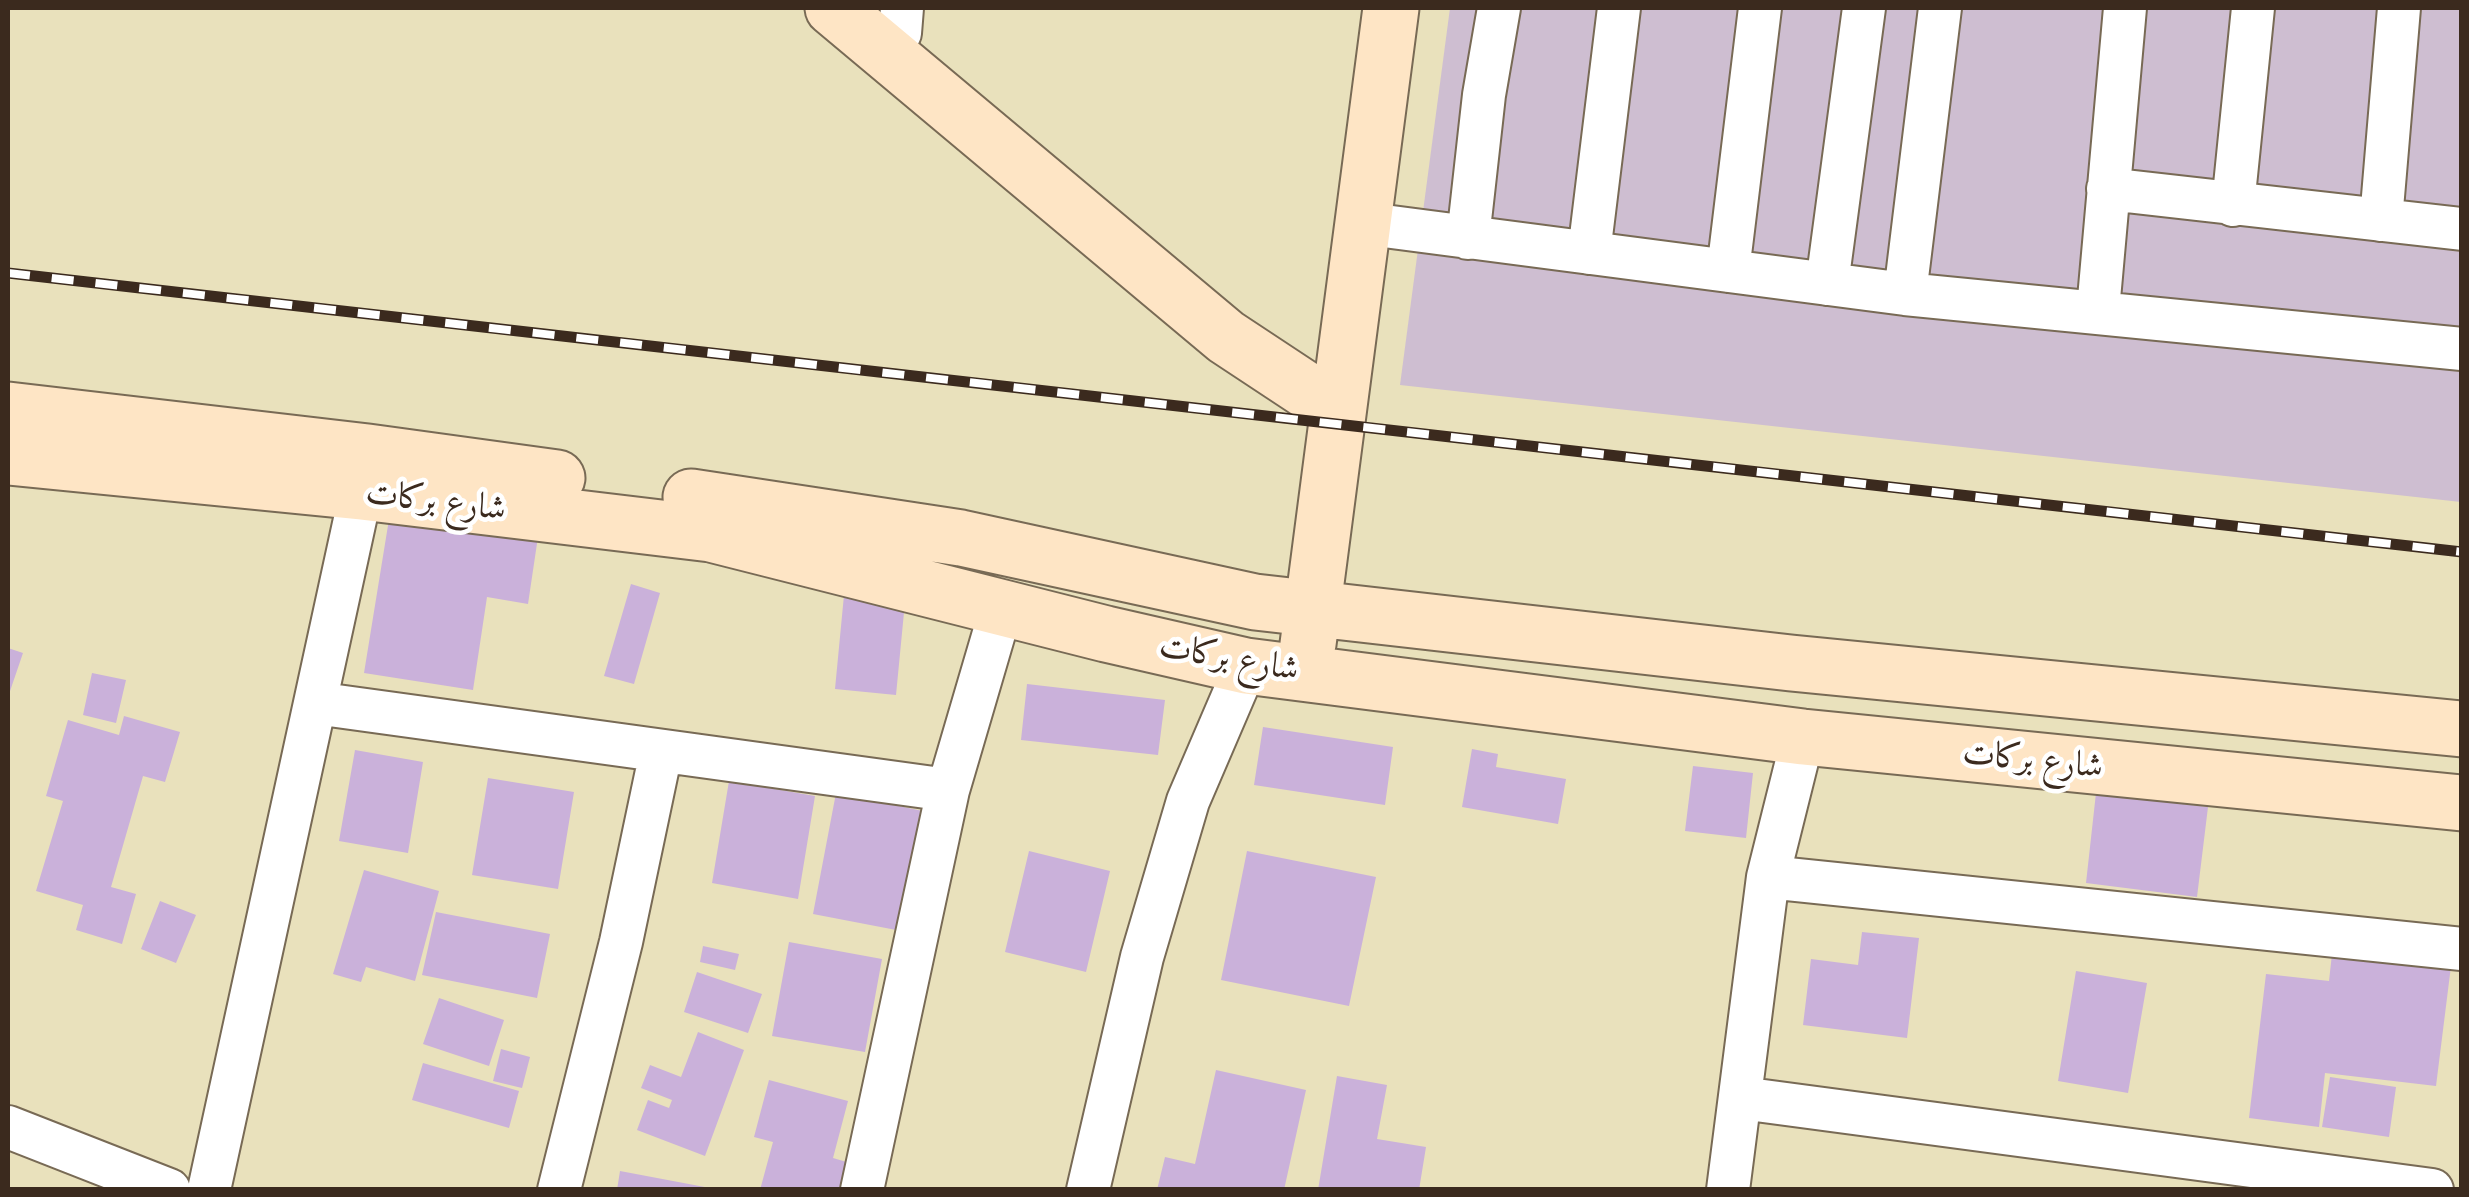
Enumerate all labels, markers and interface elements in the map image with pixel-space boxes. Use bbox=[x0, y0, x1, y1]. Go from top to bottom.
street label: شارع بركات bbox=[363, 472, 509, 530]
street label: شارع بركات bbox=[1156, 625, 1302, 691]
street label: شارع بركات bbox=[1961, 732, 2105, 788]

